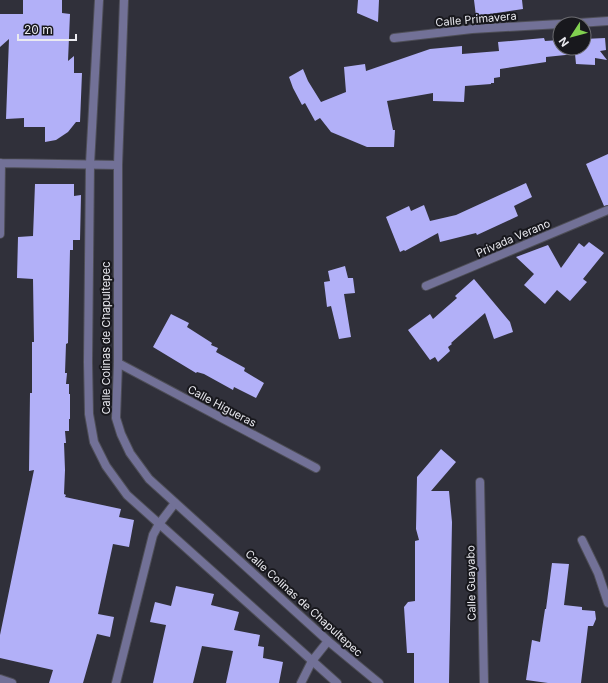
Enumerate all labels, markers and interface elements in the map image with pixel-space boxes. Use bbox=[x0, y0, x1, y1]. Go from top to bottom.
street label: Calle Primavera bbox=[435, 8, 517, 30]
scale bar bbox=[18, 16, 76, 42]
north arrow bbox=[552, 16, 592, 56]
text: 20 m bbox=[24, 22, 53, 37]
text: N bbox=[556, 34, 572, 49]
street label: Privada Verano bbox=[474, 216, 553, 260]
street label: Calle Colinas de Chapultepec bbox=[99, 262, 113, 414]
street label: Calle Higueras bbox=[185, 382, 259, 430]
street label: Calle Guayabo bbox=[463, 545, 479, 621]
street label: Calle Colinas de Chapultepec bbox=[242, 547, 366, 659]

